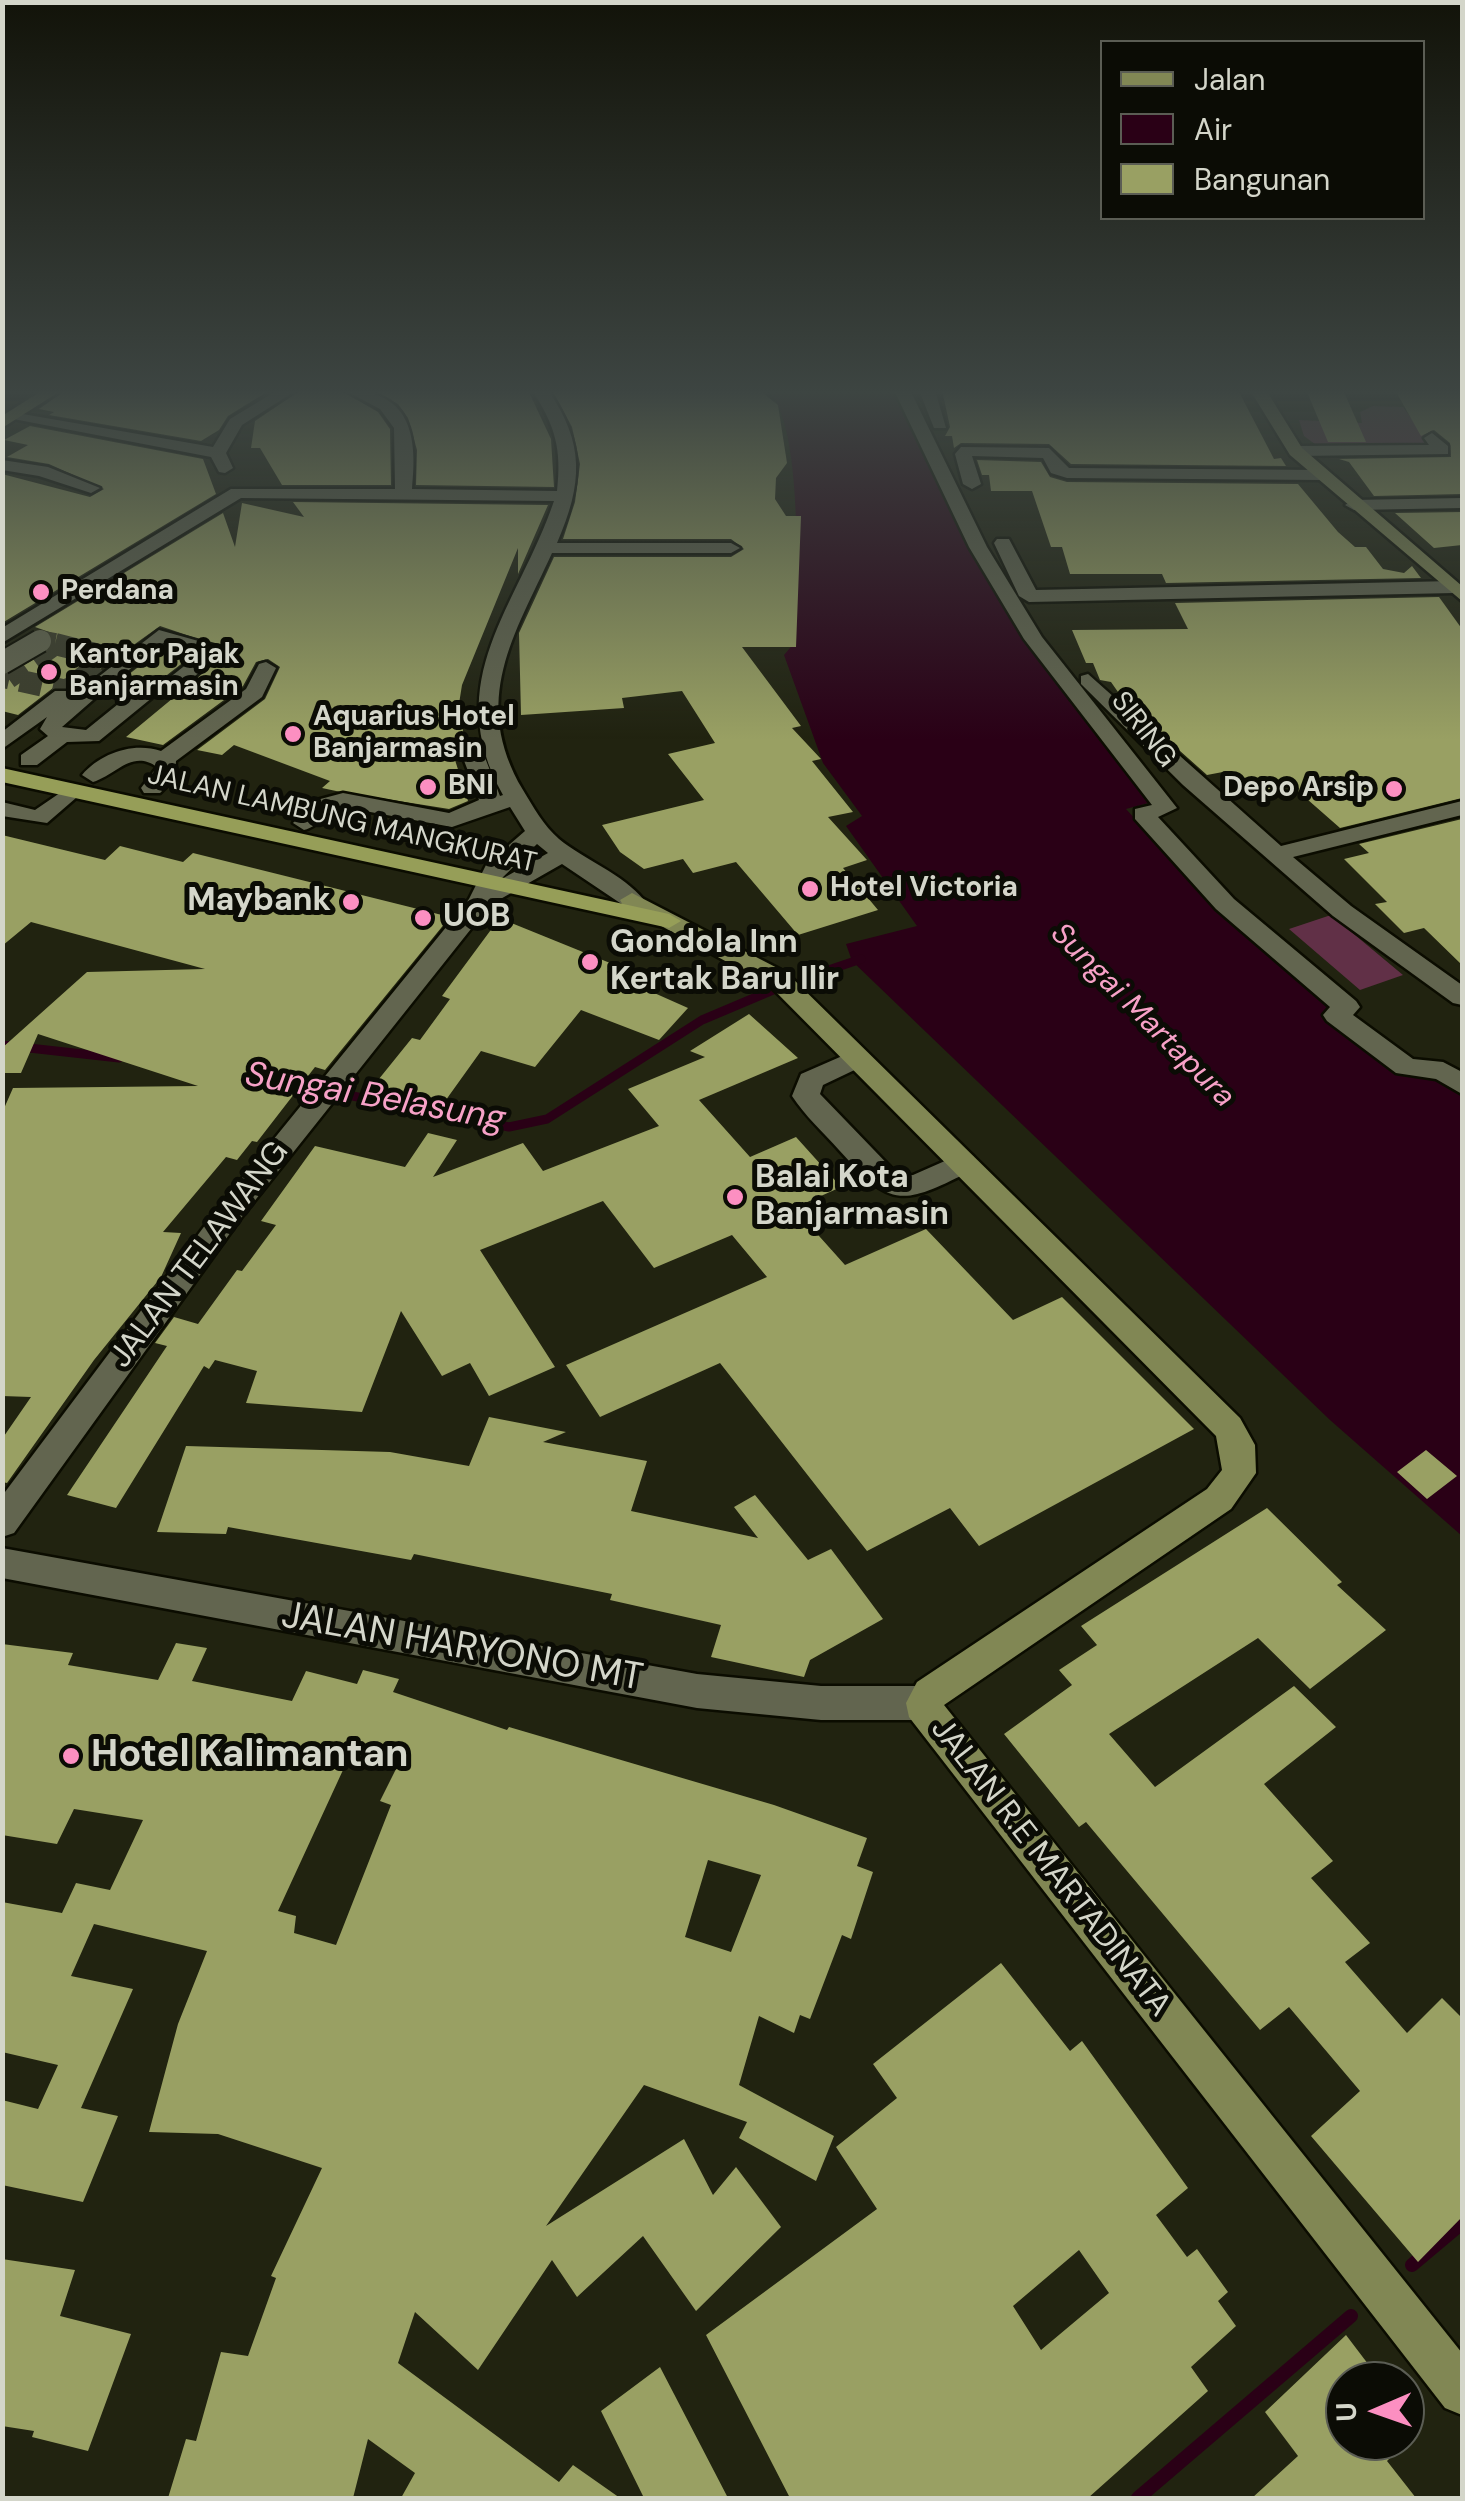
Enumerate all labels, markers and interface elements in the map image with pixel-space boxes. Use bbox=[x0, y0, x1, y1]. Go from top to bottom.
legend bbox=[1100, 40, 1425, 220]
text: Jalan bbox=[1194, 60, 1266, 99]
text: Air bbox=[1194, 110, 1232, 149]
text: Bangunan bbox=[1194, 160, 1330, 199]
place label: Perdana bbox=[61, 575, 174, 609]
marker: Perdana bbox=[30, 581, 52, 603]
place label: Kantor Pajak Banjarmasin bbox=[69, 639, 240, 705]
marker: Kantor Pajak Banjarmasin bbox=[38, 661, 60, 683]
street label: SIRING bbox=[1103, 686, 1183, 774]
place label: Aquarius Hotel Banjarmasin bbox=[313, 701, 515, 767]
marker: Aquarius Hotel Banjarmasin bbox=[282, 723, 304, 745]
street label: JALAN LAMBUNG MANGKURAT bbox=[144, 759, 540, 881]
place label: BNI bbox=[448, 770, 494, 804]
place label: Depo Arsip bbox=[1223, 772, 1374, 806]
marker: BNI bbox=[417, 776, 439, 798]
marker: Depo Arsip bbox=[1383, 778, 1405, 800]
place label: Hotel Victoria bbox=[830, 872, 1018, 906]
marker: Hotel Victoria bbox=[799, 878, 821, 900]
place label: Maybank bbox=[187, 883, 331, 921]
marker: Maybank bbox=[340, 891, 362, 913]
place label: UOB bbox=[443, 899, 510, 937]
marker: UOB bbox=[412, 907, 434, 929]
water label: Sungai Martapura bbox=[1042, 916, 1242, 1116]
place label: Gondola Inn Kertak Baru Ilir bbox=[610, 925, 839, 1000]
marker: Gondola Inn Kertak Baru Ilir bbox=[579, 951, 601, 973]
water label: Sungai Belasung bbox=[242, 1054, 508, 1142]
street label: JALAN TELAWANG bbox=[102, 1134, 298, 1376]
place label: Balai Kota Banjarmasin bbox=[755, 1160, 949, 1235]
marker: Balai Kota Banjarmasin bbox=[724, 1186, 746, 1208]
street label: JALAN HARYONO MT bbox=[278, 1594, 646, 1702]
street label: JALAN R.E MARTADINATA bbox=[922, 1711, 1178, 2025]
place label: Hotel Kalimantan bbox=[91, 1733, 408, 1779]
marker: Hotel Kalimantan bbox=[60, 1745, 82, 1767]
north arrow bbox=[1325, 2361, 1425, 2461]
text: U bbox=[1328, 2402, 1365, 2422]

